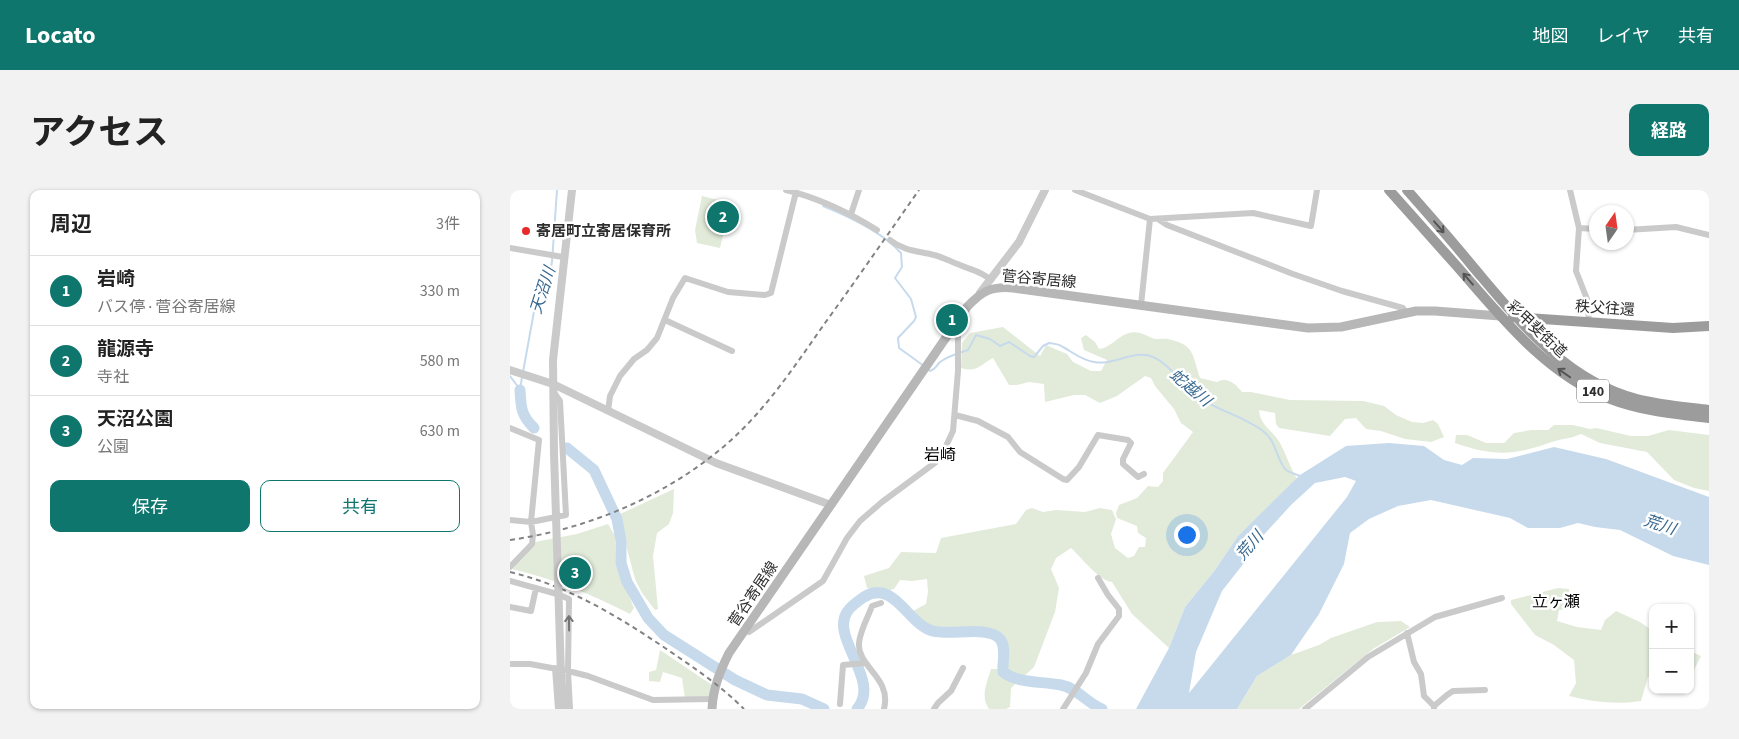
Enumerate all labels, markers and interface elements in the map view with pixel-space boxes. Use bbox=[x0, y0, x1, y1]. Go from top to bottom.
text: Locato bbox=[25, 18, 96, 53]
text: 地図 bbox=[1533, 24, 1569, 49]
text: レイヤ bbox=[1597, 24, 1650, 49]
text: 共有 bbox=[1678, 24, 1714, 49]
button: 経路 bbox=[1629, 104, 1709, 156]
text: アクセス bbox=[30, 108, 168, 158]
pin: 2 bbox=[707, 198, 739, 236]
north arrow bbox=[1589, 205, 1634, 250]
text: 周辺 bbox=[50, 209, 92, 239]
text: 3件 bbox=[436, 213, 460, 235]
one-way arrow bbox=[1433, 220, 1445, 233]
place label: 寄居町立寄居保育所 bbox=[536, 221, 671, 242]
marker: 寄居町立寄居保育所 bbox=[520, 225, 532, 237]
water label: 天沼川 bbox=[525, 262, 561, 317]
text: 岩崎 bbox=[97, 266, 135, 293]
street label: 菅谷寄居線 bbox=[1001, 266, 1077, 293]
one-way arrow bbox=[1462, 272, 1473, 285]
text: 1 bbox=[62, 280, 70, 302]
text: 330 m bbox=[420, 280, 460, 302]
text: バス停 · 菅谷寄居線 bbox=[97, 296, 235, 318]
street label: 彩甲斐街道 bbox=[1502, 296, 1571, 363]
street label: 秩父往還 bbox=[1574, 296, 1636, 321]
pin: 1 bbox=[936, 301, 968, 339]
text: 龍源寺 bbox=[97, 336, 154, 363]
text: 2 bbox=[62, 350, 70, 372]
text: 580 m bbox=[420, 350, 460, 372]
water label: 蛇越川 bbox=[1165, 364, 1217, 413]
text: 寺社 bbox=[97, 366, 129, 388]
one-way arrow bbox=[1557, 368, 1571, 378]
road number: 140 bbox=[1577, 380, 1609, 402]
text: 天沼公園 bbox=[97, 406, 173, 433]
text: 3 bbox=[62, 420, 70, 442]
text: 630 m bbox=[420, 420, 460, 442]
text: 公園 bbox=[97, 436, 129, 458]
district label: 岩崎 bbox=[924, 444, 956, 466]
button: 保存 bbox=[50, 480, 250, 532]
button: 共有 bbox=[260, 480, 460, 532]
water label: 荒川 bbox=[1641, 510, 1680, 541]
your location bbox=[1174, 522, 1200, 548]
water label: 荒川 bbox=[1231, 525, 1270, 565]
pin: 3 bbox=[559, 554, 591, 592]
street label: 菅谷寄居線 bbox=[724, 557, 783, 631]
district label: 立ヶ瀬 bbox=[1532, 591, 1580, 613]
map controls bbox=[1649, 604, 1694, 694]
button: + bbox=[1649, 604, 1694, 649]
one-way arrow bbox=[564, 615, 574, 631]
button: − bbox=[1649, 649, 1694, 694]

